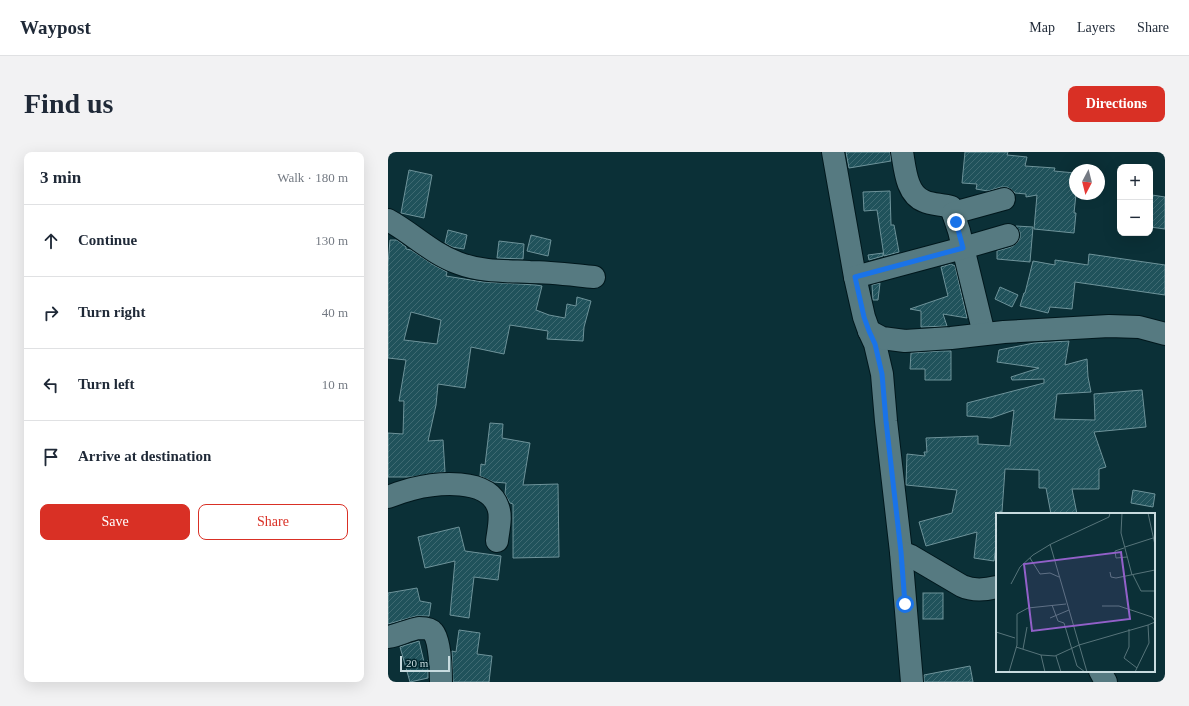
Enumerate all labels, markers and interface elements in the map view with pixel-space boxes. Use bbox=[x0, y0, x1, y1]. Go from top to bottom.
text: Waypost bbox=[20, 17, 91, 38]
text: Map bbox=[1029, 20, 1055, 35]
text: Layers bbox=[1077, 20, 1115, 35]
text: Share bbox=[1137, 20, 1169, 35]
button: Directions bbox=[1068, 86, 1165, 122]
text: Find us bbox=[24, 88, 114, 119]
north arrow bbox=[1069, 164, 1105, 200]
map controls bbox=[1117, 164, 1153, 236]
button: + bbox=[1117, 164, 1153, 200]
text: 3 min bbox=[40, 168, 81, 187]
text: Walk · 180 m bbox=[277, 170, 348, 185]
button: − bbox=[1117, 200, 1153, 236]
route end bbox=[947, 213, 965, 231]
icon: ahead bbox=[40, 230, 62, 252]
text: Continue bbox=[78, 232, 137, 248]
text: 130 m bbox=[315, 233, 348, 248]
icon: right bbox=[40, 302, 62, 324]
text: Turn right bbox=[78, 304, 145, 320]
text: 40 m bbox=[322, 305, 348, 320]
icon: left bbox=[40, 374, 62, 396]
text: Turn left bbox=[78, 376, 135, 392]
text: 10 m bbox=[322, 377, 348, 392]
icon: arrive bbox=[40, 446, 62, 468]
text: Arrive at destination bbox=[78, 448, 211, 464]
button: Save bbox=[40, 504, 190, 540]
button: Share bbox=[198, 504, 348, 540]
inset map bbox=[996, 513, 1155, 672]
route start bbox=[896, 595, 914, 613]
scale bar bbox=[400, 654, 450, 673]
text: 20 m bbox=[406, 657, 428, 669]

